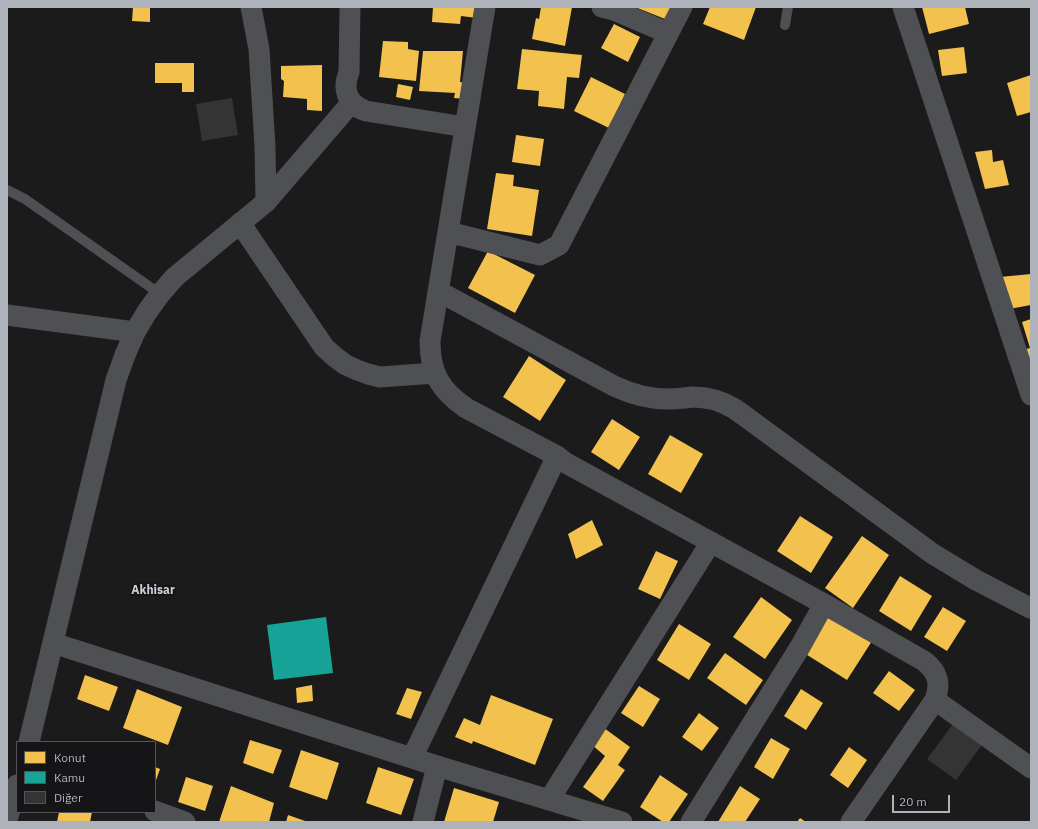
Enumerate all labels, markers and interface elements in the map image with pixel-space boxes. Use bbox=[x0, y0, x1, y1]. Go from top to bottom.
district label: Akhisar bbox=[131, 584, 175, 598]
legend bbox=[16, 741, 156, 813]
text: Konut bbox=[54, 750, 86, 765]
text: Kamu bbox=[54, 770, 85, 785]
scale bar bbox=[894, 787, 952, 813]
text: Diğer bbox=[54, 790, 82, 805]
text: 20 m bbox=[899, 794, 927, 809]

